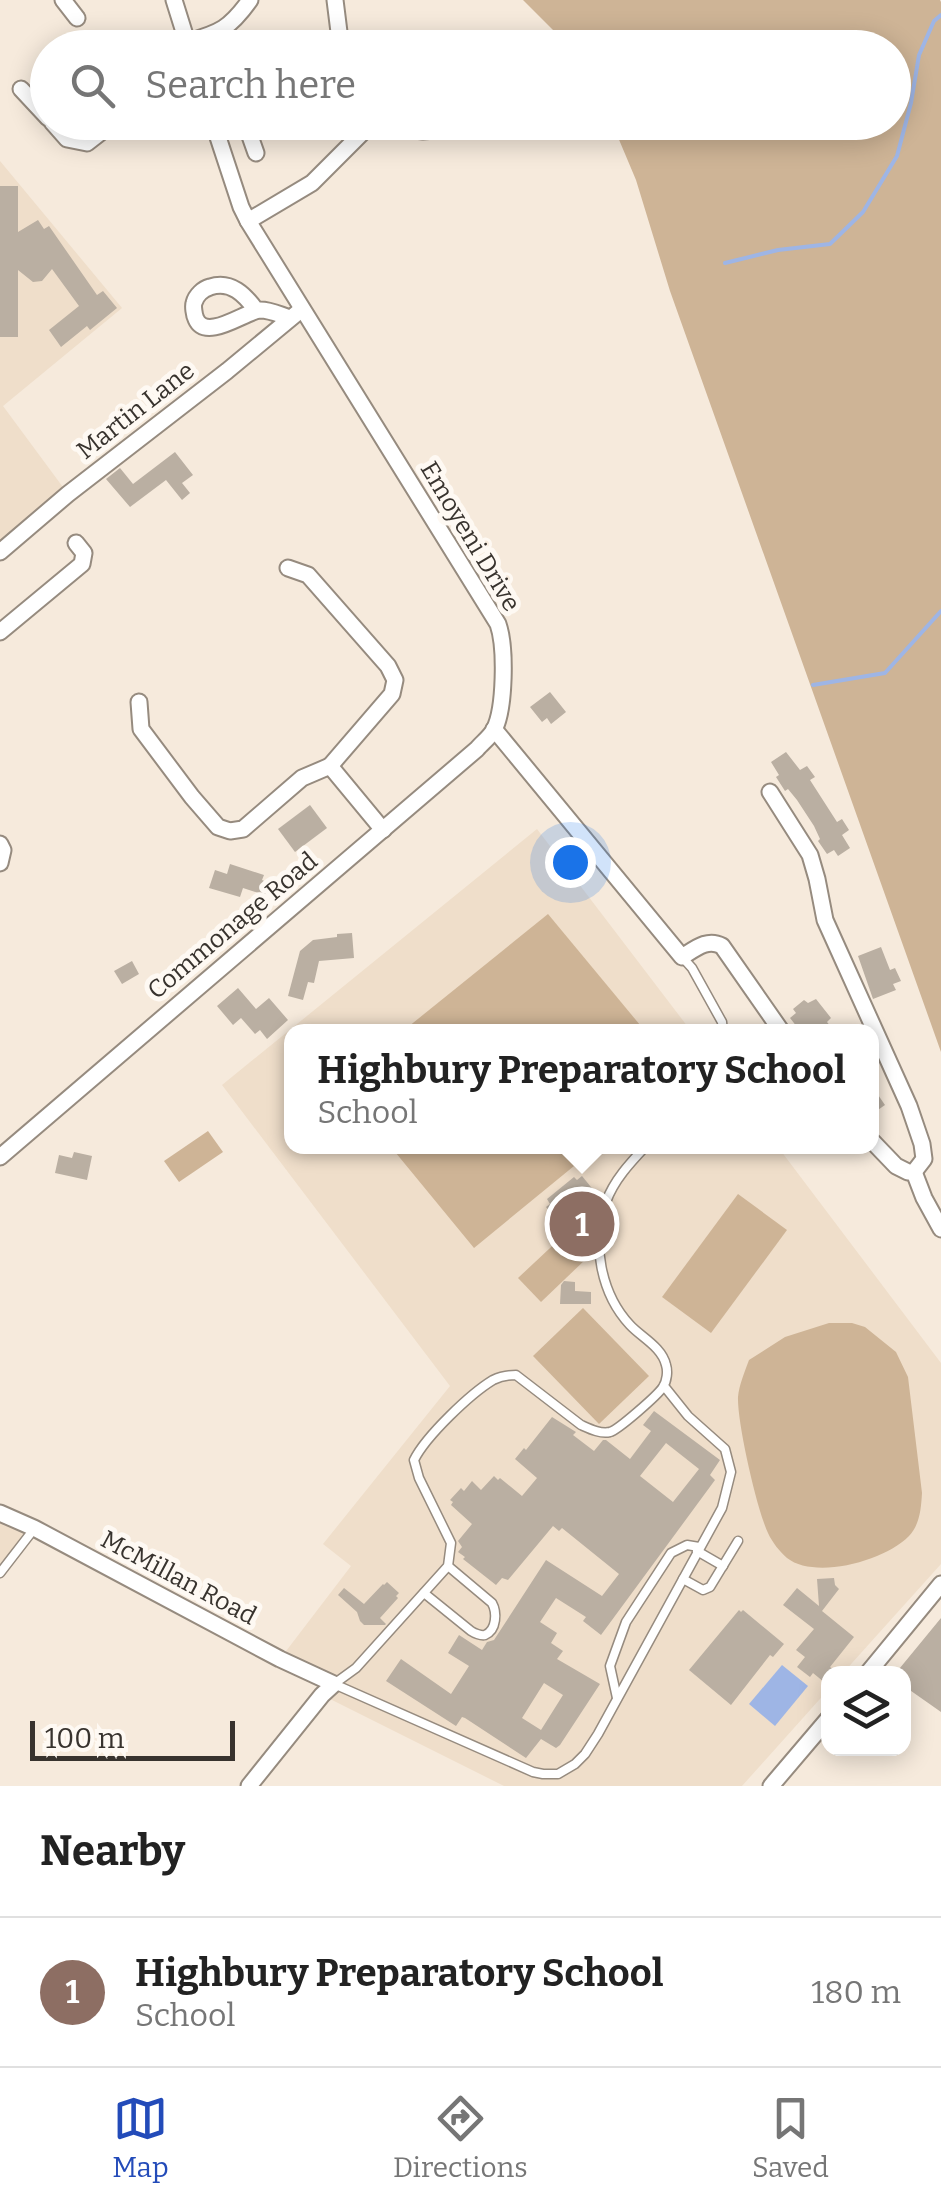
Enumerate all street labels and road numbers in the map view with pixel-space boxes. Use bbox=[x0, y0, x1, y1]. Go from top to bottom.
street label: Martin Lane bbox=[71, 356, 200, 466]
street label: Emoyeni Drive bbox=[414, 456, 527, 617]
street label: Commonage Road bbox=[142, 846, 324, 1006]
street label: McMillan Road bbox=[96, 1524, 262, 1632]

